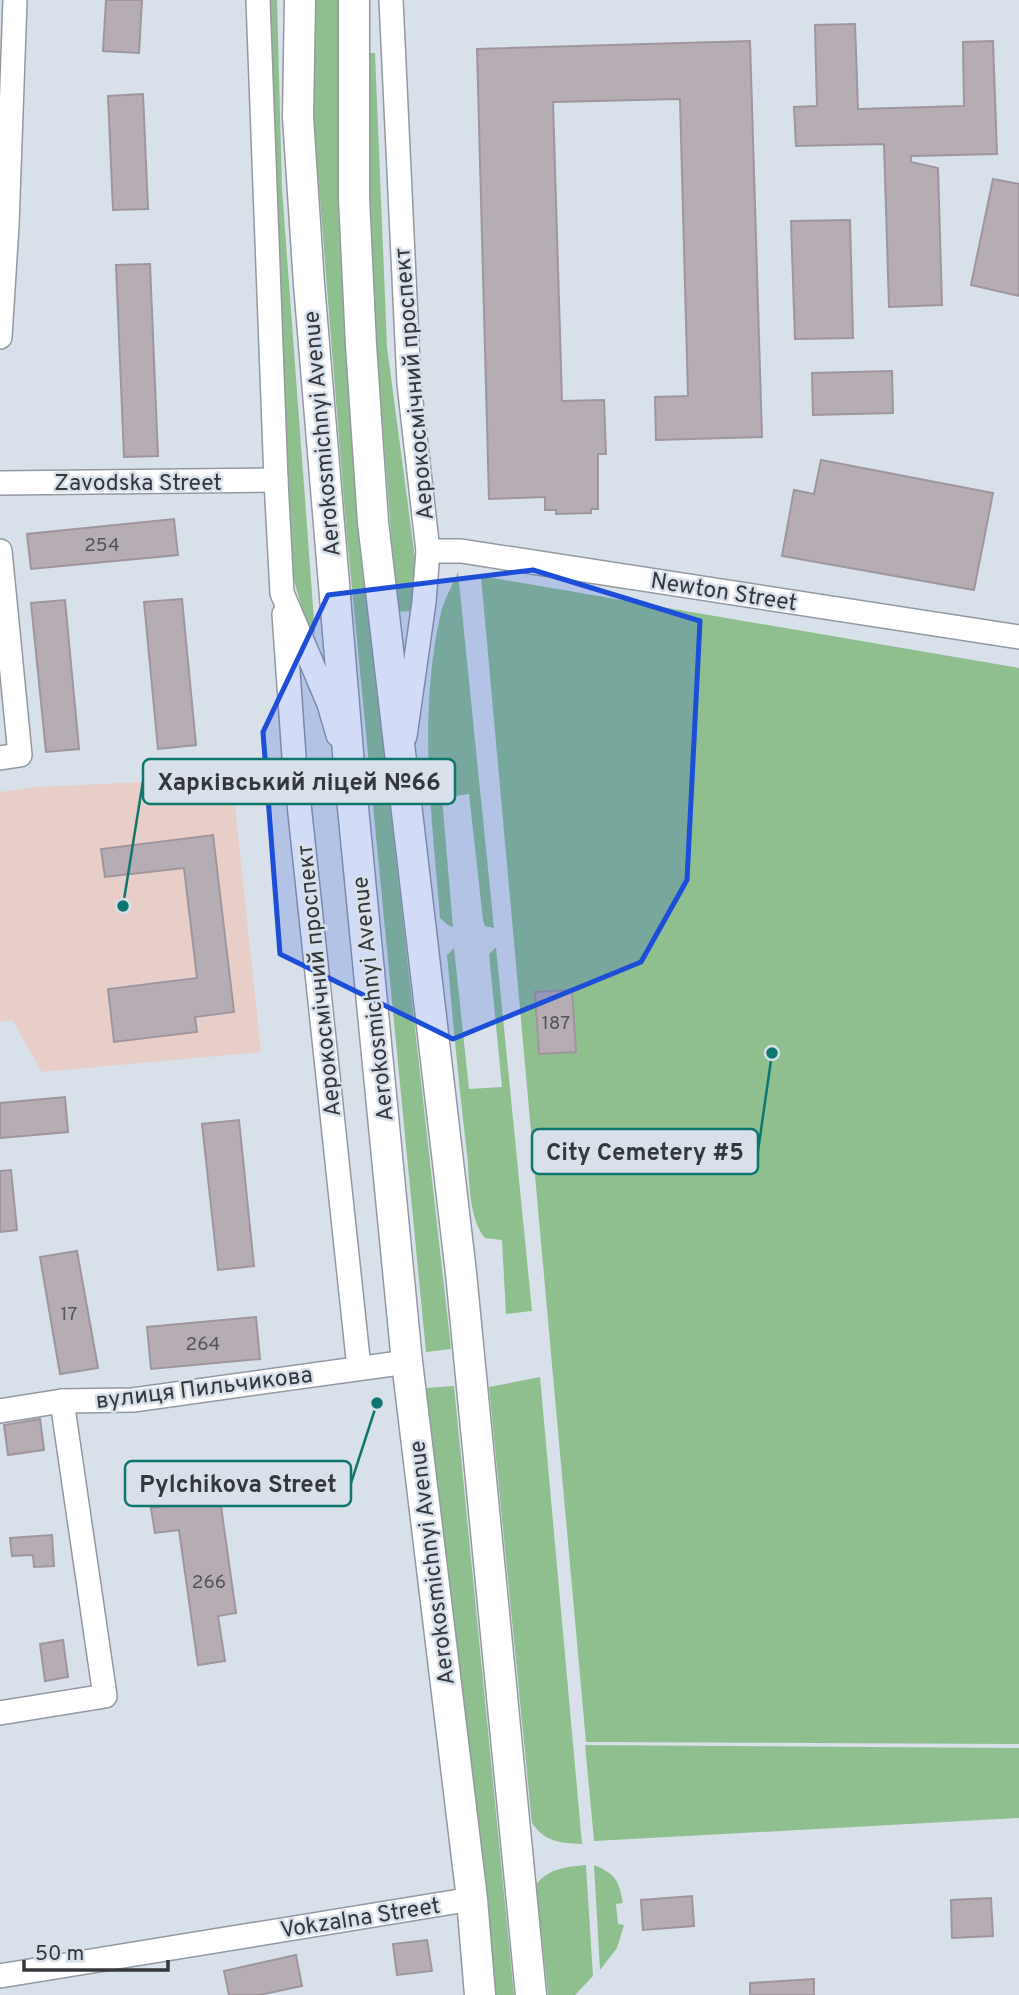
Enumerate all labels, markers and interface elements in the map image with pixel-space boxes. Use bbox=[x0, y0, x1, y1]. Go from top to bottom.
street label: Аерокосмічний проспект bbox=[389, 246, 442, 521]
street label: Aerokosmichnyi Avenue bbox=[298, 310, 349, 558]
street label: Zavodska Street bbox=[54, 470, 222, 499]
house number: 254 bbox=[84, 534, 120, 558]
street label: Newton Street bbox=[648, 568, 799, 619]
callout: Харківський ліцей №66 bbox=[143, 759, 455, 804]
text: Харківський ліцей №66 bbox=[157, 769, 441, 799]
street label: Аерокосмічний проспект bbox=[292, 843, 349, 1118]
street label: Aerokosmichnyi Avenue bbox=[347, 875, 402, 1123]
house number: 187 bbox=[542, 1012, 570, 1036]
callout: City Cemetery #5 bbox=[532, 1129, 758, 1174]
text: City Cemetery #5 bbox=[546, 1139, 744, 1169]
house number: 17 bbox=[61, 1303, 78, 1327]
house number: 264 bbox=[186, 1333, 220, 1357]
street label: вулиця Пильчикова bbox=[94, 1362, 314, 1417]
street label: Aerokosmichnyi Avenue bbox=[404, 1439, 463, 1687]
callout: Pylchikova Street bbox=[125, 1461, 351, 1506]
text: Pylchikova Street bbox=[139, 1471, 337, 1501]
house number: 266 bbox=[192, 1571, 226, 1595]
street label: Vokzalna Street bbox=[278, 1893, 442, 1946]
scale bar bbox=[24, 1928, 168, 1972]
text: 50 m bbox=[35, 1941, 84, 1968]

